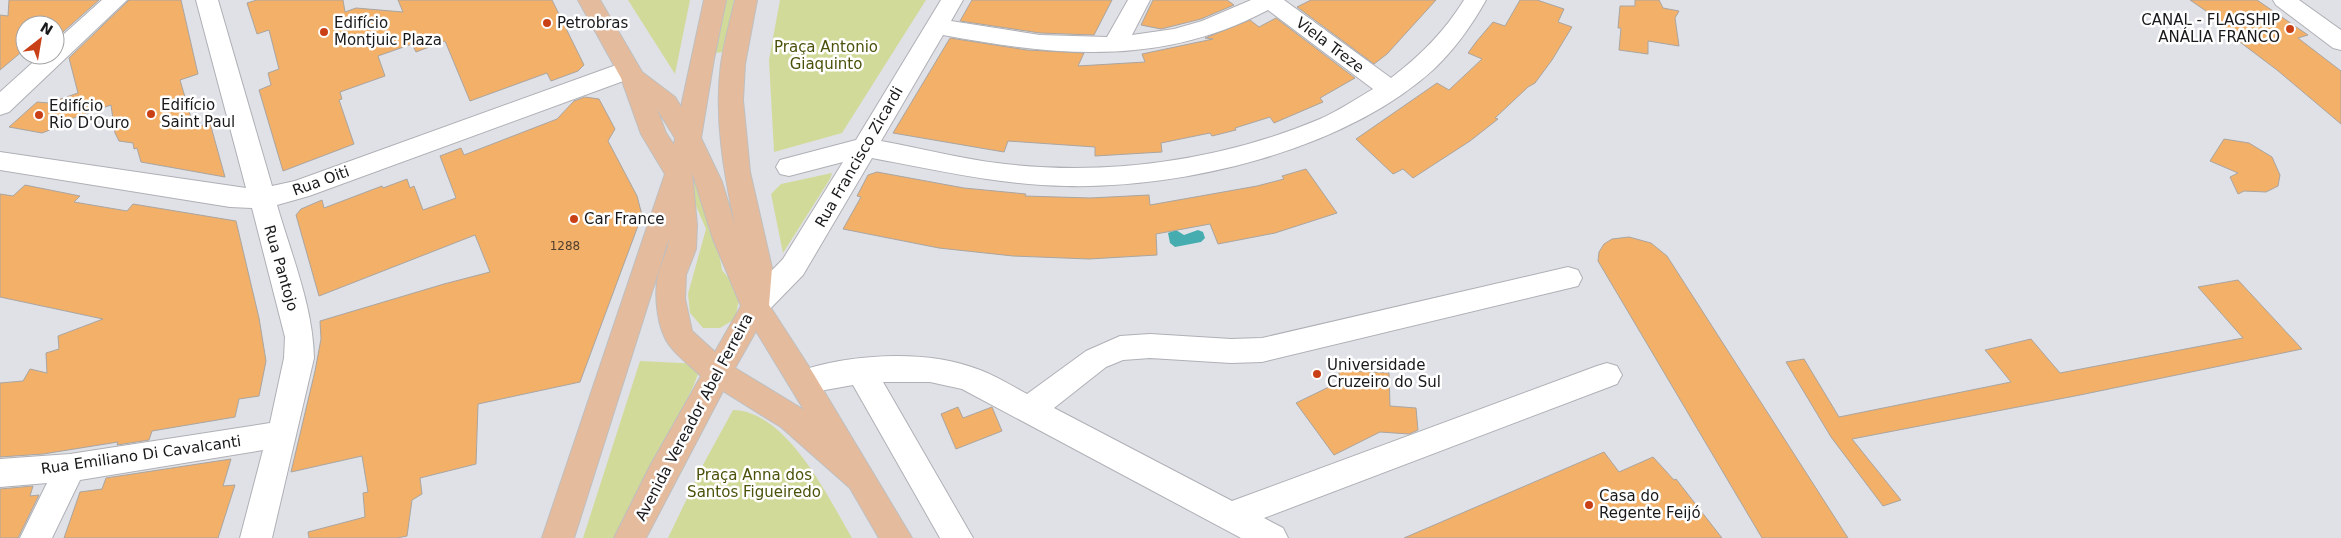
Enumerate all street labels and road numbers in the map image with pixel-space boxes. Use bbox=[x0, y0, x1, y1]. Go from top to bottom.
street label: Viela Treze bbox=[1292, 14, 1368, 76]
street label: Rua Francisco Zicardi bbox=[811, 83, 907, 231]
street label: Rua Oiti bbox=[290, 162, 352, 200]
street label: Rua Pantojo bbox=[260, 223, 302, 313]
street label: Avenida Vereador Abel Ferreira bbox=[632, 310, 756, 524]
street label: Rua Emiliano Di Cavalcanti bbox=[40, 432, 242, 478]

